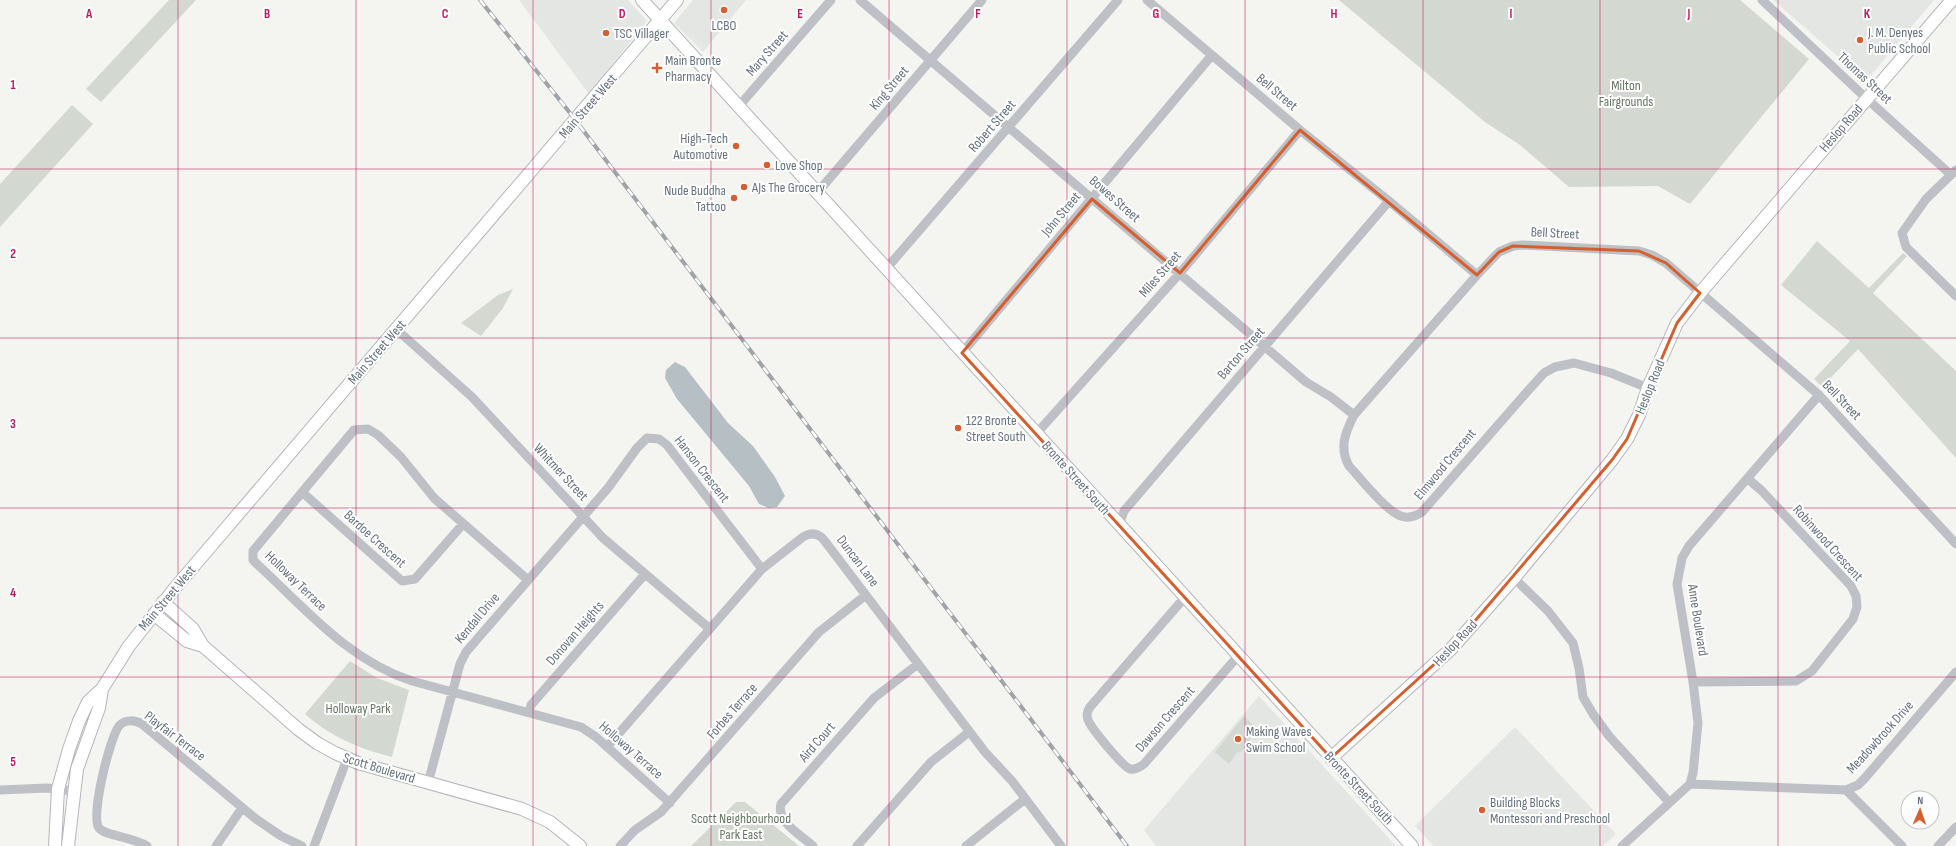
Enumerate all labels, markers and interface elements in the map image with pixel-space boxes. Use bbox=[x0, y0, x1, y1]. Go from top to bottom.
marker: LCBO bbox=[719, 5, 729, 15]
text: A bbox=[85, 6, 93, 22]
text: B bbox=[264, 6, 270, 22]
text: C bbox=[442, 6, 449, 22]
text: D bbox=[619, 6, 626, 22]
text: E bbox=[797, 6, 803, 22]
text: F bbox=[975, 6, 981, 22]
text: G bbox=[1153, 6, 1160, 22]
text: H bbox=[1331, 6, 1338, 22]
text: I bbox=[1510, 6, 1513, 22]
text: J bbox=[1687, 6, 1691, 22]
text: K bbox=[1864, 6, 1871, 22]
place label: LCBO bbox=[712, 17, 737, 34]
place label: J. M. Denyes Public School bbox=[1867, 24, 1931, 57]
place label: TSC Villager bbox=[614, 25, 669, 42]
street label: Mary Street bbox=[743, 27, 791, 79]
marker: TSC Villager bbox=[601, 28, 611, 38]
marker: J. M. Denyes Public School bbox=[1855, 35, 1865, 45]
street label: Thomas Street bbox=[1834, 48, 1896, 108]
place label: Main Bronte Pharmacy bbox=[665, 52, 721, 85]
street label: King Street bbox=[866, 62, 912, 114]
marker: Main Bronte Pharmacy bbox=[652, 63, 662, 73]
street label: Main Street West bbox=[555, 70, 621, 142]
street label: Bell Street bbox=[1253, 70, 1301, 114]
text: 1 bbox=[10, 77, 16, 93]
park label: Milton Fairgrounds bbox=[1599, 77, 1653, 110]
street label: Robert Street bbox=[965, 96, 1019, 156]
street label: Heslop Road bbox=[1816, 101, 1866, 155]
place label: High-Tech Automotive bbox=[673, 130, 728, 163]
marker: High-Tech Automotive bbox=[731, 141, 741, 151]
place label: Love Shop bbox=[775, 157, 823, 174]
marker: Love Shop bbox=[762, 160, 772, 170]
street label: Bowes Street bbox=[1086, 172, 1144, 226]
place label: AJs The Grocery bbox=[751, 179, 826, 196]
place label: Nude Buddha Tattoo bbox=[664, 182, 726, 215]
marker: AJs The Grocery bbox=[739, 182, 749, 192]
street label: John Street bbox=[1037, 188, 1084, 240]
marker: Nude Buddha Tattoo bbox=[729, 193, 739, 203]
street label: Bell Street bbox=[1530, 223, 1580, 243]
text: 2 bbox=[10, 246, 16, 262]
street label: Miles Street bbox=[1135, 247, 1185, 301]
street label: Main Street West bbox=[344, 316, 410, 388]
street label: Barton Street bbox=[1214, 323, 1268, 383]
street label: Heslop Road bbox=[1631, 357, 1669, 417]
street label: Bell Street bbox=[1819, 377, 1865, 423]
place label: 122 Bronte Street South bbox=[966, 412, 1026, 445]
text: 3 bbox=[10, 416, 16, 432]
marker: 122 Bronte Street South bbox=[953, 423, 963, 433]
street label: Elmwood Crescent bbox=[1410, 425, 1480, 503]
street label: Hanson Crescent bbox=[671, 432, 733, 506]
street label: Bronte Street South bbox=[1038, 438, 1114, 518]
street label: Whitmer Street bbox=[530, 440, 592, 504]
street label: Robinwood Crescent bbox=[1789, 501, 1867, 585]
street label: Bardoe Crescent bbox=[340, 507, 410, 571]
street label: Duncan Lane bbox=[833, 532, 883, 590]
street label: Holloway Terrace bbox=[262, 547, 330, 615]
street label: Main Street West bbox=[135, 562, 199, 634]
street label: Anne Boulevard bbox=[1684, 582, 1712, 657]
text: 4 bbox=[10, 585, 16, 601]
street label: Kendall Drive bbox=[451, 589, 503, 647]
street label: Donovan Heights bbox=[543, 597, 607, 669]
street label: Heslop Road bbox=[1429, 616, 1481, 670]
street label: Forbes Terrace bbox=[703, 680, 761, 742]
street label: Dawson Crescent bbox=[1132, 683, 1198, 755]
street label: Meadowbrook Drive bbox=[1843, 697, 1917, 777]
park label: Holloway Park bbox=[326, 700, 391, 717]
street label: Playfair Terrace bbox=[141, 707, 209, 765]
street label: Holloway Terrace bbox=[596, 718, 666, 782]
street label: Aird Court bbox=[794, 719, 839, 766]
place label: Making Waves Swim School bbox=[1246, 723, 1311, 756]
marker: Making Waves Swim School bbox=[1233, 734, 1243, 744]
street label: Bronte Street South bbox=[1321, 748, 1397, 828]
street label: Scott Boulevard bbox=[341, 749, 417, 787]
text: 5 bbox=[10, 754, 16, 770]
north arrow bbox=[1900, 790, 1940, 830]
place label: Building Blocks Montessori and Preschool bbox=[1490, 794, 1610, 827]
text: N bbox=[1917, 794, 1924, 807]
marker: Building Blocks Montessori and Preschool bbox=[1477, 805, 1487, 815]
park label: Scott Neighbourhood Park East bbox=[691, 810, 791, 843]

